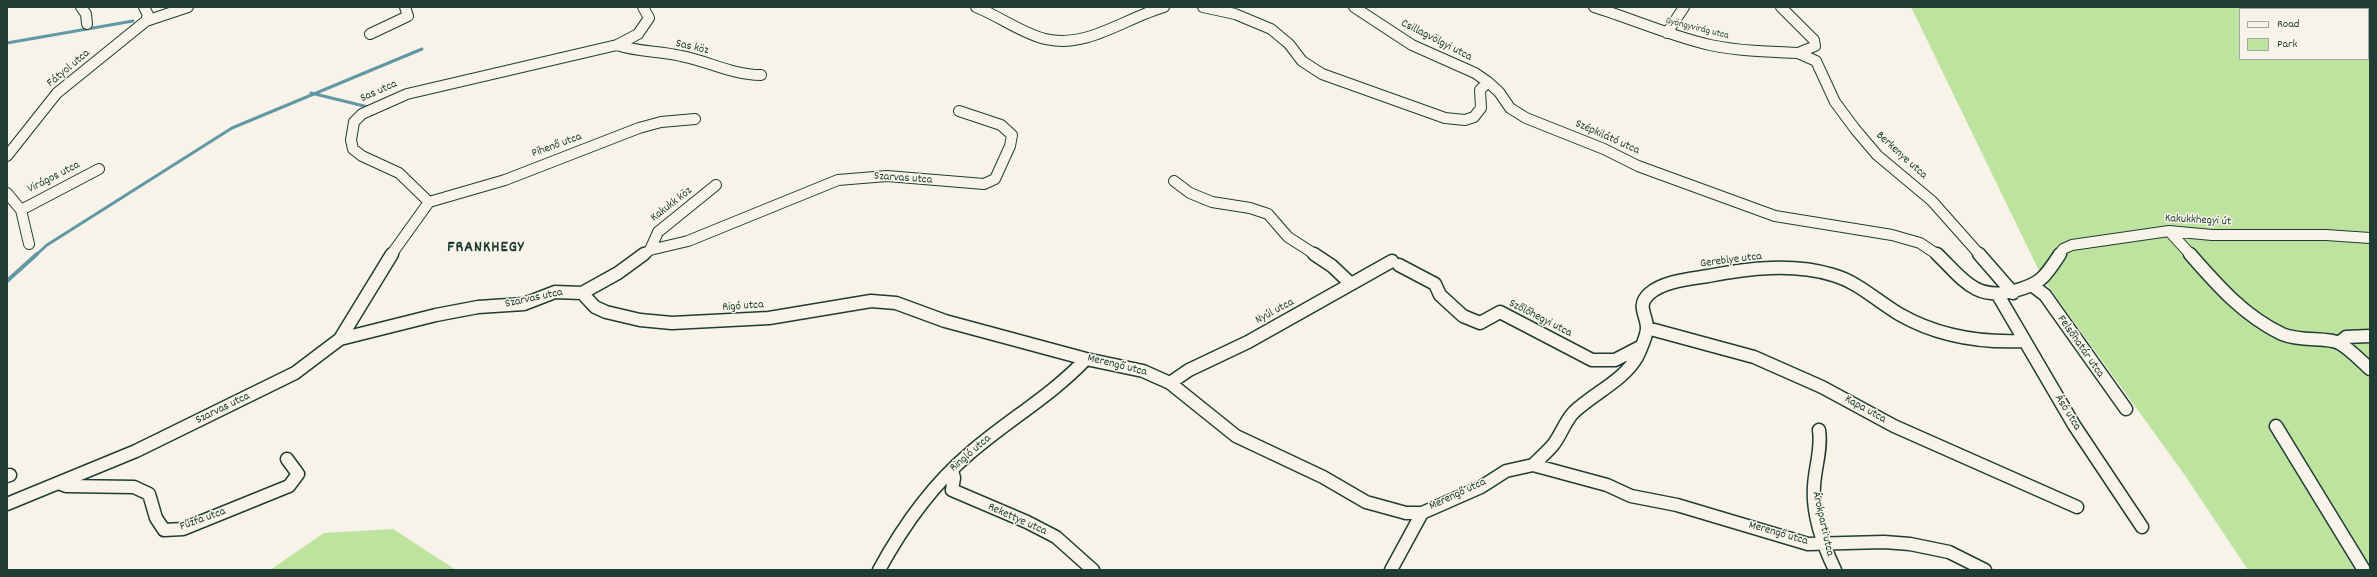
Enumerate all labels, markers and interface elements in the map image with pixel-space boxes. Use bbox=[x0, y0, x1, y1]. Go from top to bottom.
legend bbox=[2239, 8, 2369, 60]
street label: Gyöngyvirág utca bbox=[1664, 15, 1730, 43]
text: Road bbox=[2277, 16, 2299, 33]
street label: Csillagvölgyi utca bbox=[1398, 17, 1474, 65]
text: Park bbox=[2277, 36, 2297, 53]
street label: Sas köz bbox=[674, 37, 710, 59]
street label: Fátyol utca bbox=[45, 47, 93, 91]
street label: Sas utca bbox=[358, 78, 400, 106]
street label: Szépkilátó utca bbox=[1573, 117, 1641, 159]
street label: Berkenye utca bbox=[1872, 129, 1930, 183]
street label: Pihenő utca bbox=[530, 130, 584, 162]
street label: Virágos utca bbox=[25, 159, 83, 197]
street label: Szarvas utca bbox=[873, 170, 933, 188]
street label: Kakukk köz bbox=[648, 184, 696, 226]
street label: Kakukkhegyi út bbox=[2164, 212, 2232, 230]
district label: FRANKHEGY bbox=[447, 239, 525, 259]
street label: Gereblye utca bbox=[1699, 250, 1763, 272]
street label: Szarvas utca bbox=[504, 286, 564, 312]
street label: Nyúl utca bbox=[1253, 296, 1297, 328]
street label: Szőlőhegyi utca bbox=[1506, 297, 1574, 341]
street label: Rigó utca bbox=[722, 298, 764, 316]
street label: Felsőhatár utca bbox=[2053, 313, 2107, 381]
street label: Merengő utca bbox=[1086, 352, 1148, 380]
street label: Szarvas utca bbox=[194, 390, 252, 428]
street label: Ásó utca bbox=[2050, 392, 2084, 434]
street label: Kapa utca bbox=[1842, 393, 1888, 427]
street label: Ringló utca bbox=[947, 432, 995, 476]
street label: Merengő utca bbox=[1427, 476, 1489, 514]
street label: Árokparti utca bbox=[1808, 490, 1836, 558]
street label: Rekettye utca bbox=[985, 501, 1049, 539]
street label: Fűzfa utca bbox=[178, 505, 228, 535]
street label: Merengő utca bbox=[1747, 519, 1809, 549]

